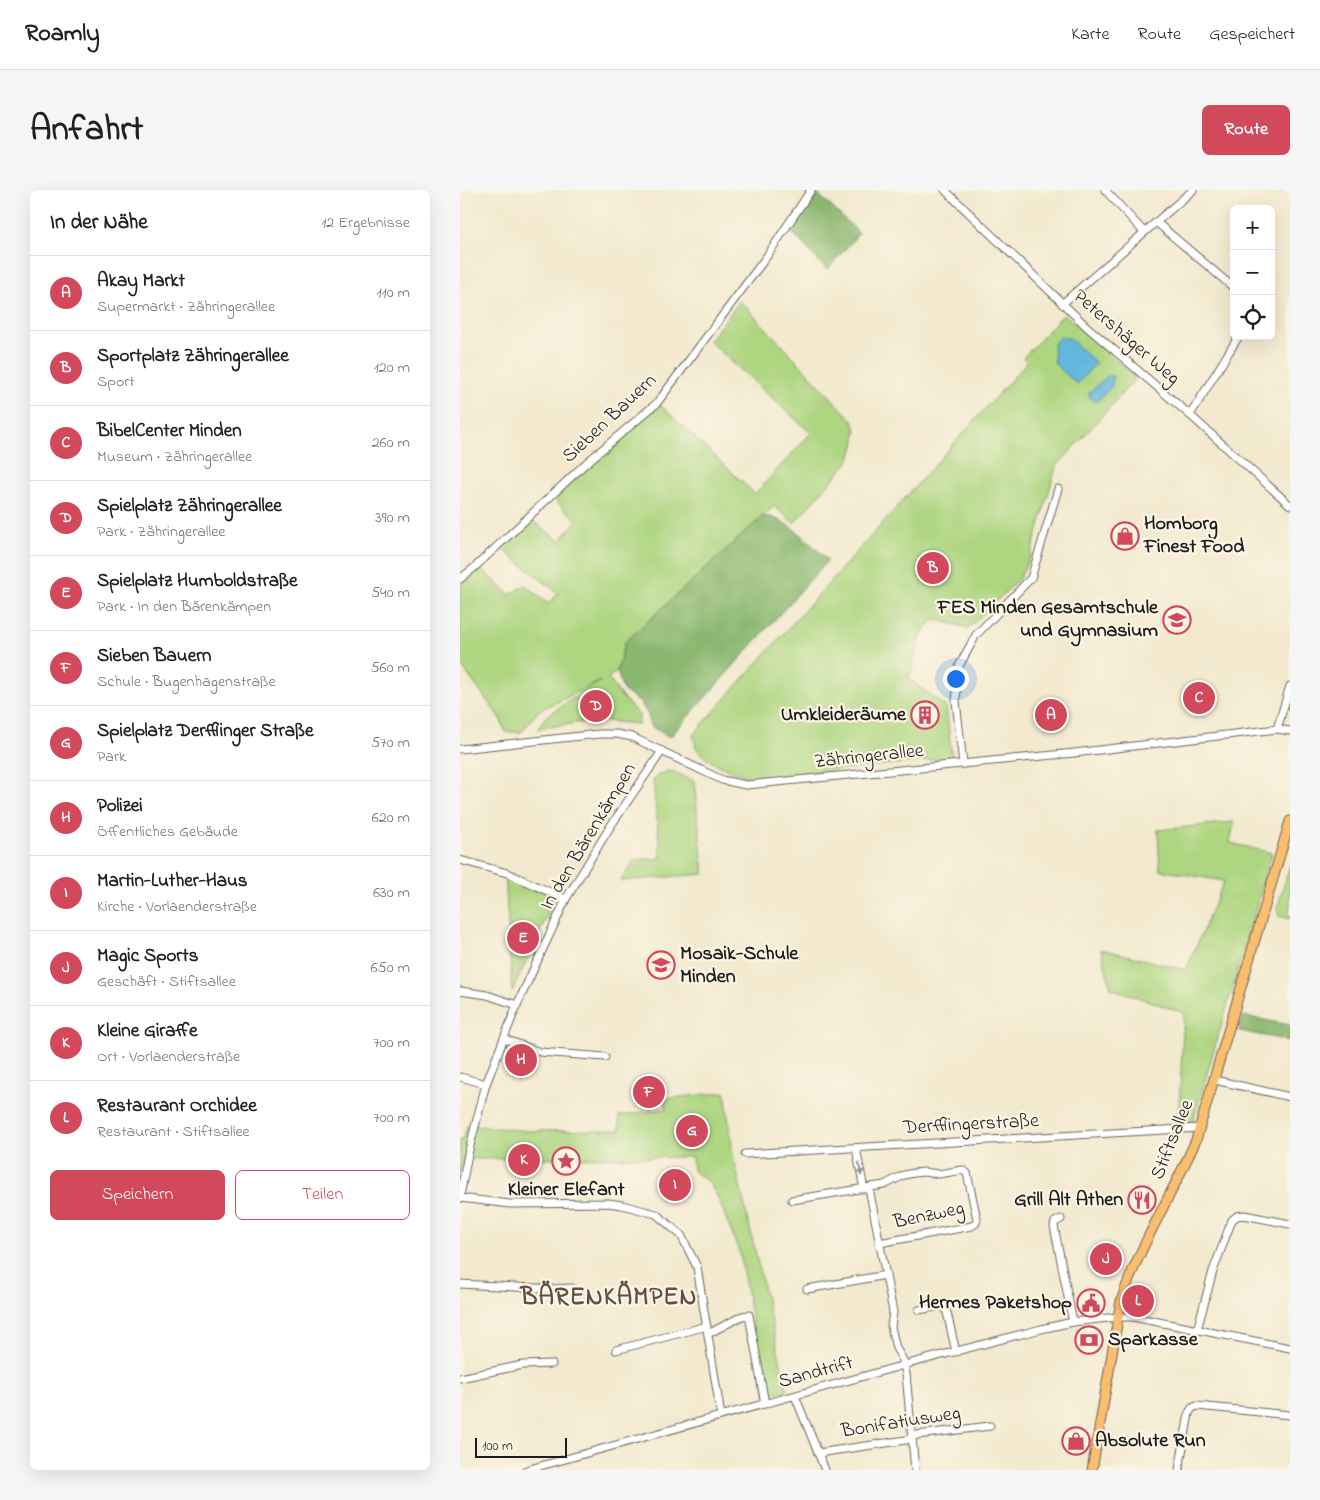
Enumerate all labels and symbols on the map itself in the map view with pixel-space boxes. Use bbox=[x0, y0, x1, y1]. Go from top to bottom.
street label: Petershäger Weg bbox=[1065, 283, 1186, 394]
street label: Sieben Bauern bbox=[556, 367, 664, 471]
place label: Homborg Finest Food bbox=[1143, 510, 1245, 562]
shop icon: Homborg Finest Food bbox=[1110, 521, 1140, 551]
pin: B bbox=[917, 549, 949, 587]
place label: FES Minden Gesamtschule und Gymnasium bbox=[936, 594, 1159, 647]
school or university icon: FES Minden Gesamtschule und Gymnasium bbox=[1162, 605, 1192, 635]
your location bbox=[943, 666, 969, 692]
pin: C bbox=[1183, 679, 1215, 717]
pin: D bbox=[580, 687, 612, 725]
pin: A bbox=[1035, 696, 1067, 734]
building icon: Umkleideräume bbox=[910, 700, 940, 730]
place label: Umkleideräume bbox=[781, 701, 907, 730]
street label: Zähringerallee bbox=[813, 737, 925, 778]
street label: In den Bärenkämpen bbox=[533, 758, 645, 916]
pin: E bbox=[507, 919, 539, 957]
place label: Mosaik-Schule Minden bbox=[680, 940, 799, 992]
school or university icon: Mosaik-Schule Minden bbox=[646, 950, 676, 980]
pin: H bbox=[505, 1041, 537, 1079]
pin: F bbox=[633, 1073, 665, 1111]
street label: Stiftsallee bbox=[1144, 1096, 1202, 1184]
street label: Derfflingerstraße bbox=[901, 1107, 1040, 1144]
pin: G bbox=[676, 1112, 708, 1150]
pin: K bbox=[508, 1141, 540, 1179]
place icon: Kleiner Elefant bbox=[551, 1146, 581, 1176]
one-way arrow bbox=[857, 1161, 865, 1177]
pin: I bbox=[659, 1166, 691, 1204]
place label: Kleiner Elefant bbox=[508, 1176, 625, 1205]
restaurant icon: Grill Alt Athen bbox=[1127, 1185, 1157, 1215]
place label: Grill Alt Athen bbox=[1014, 1186, 1123, 1215]
street label: Benzweg bbox=[890, 1194, 967, 1239]
pin: J bbox=[1090, 1240, 1122, 1278]
district label: BÄRENKÄMPEN bbox=[520, 1280, 697, 1316]
pin: L bbox=[1122, 1282, 1154, 1320]
public building icon: Hermes Paketshop bbox=[1076, 1288, 1106, 1318]
place label: Hermes Paketshop bbox=[919, 1289, 1072, 1318]
bank icon: Sparkasse bbox=[1074, 1325, 1104, 1355]
place label: Sparkasse bbox=[1108, 1326, 1199, 1355]
street label: Sandtrift bbox=[775, 1349, 857, 1397]
street label: Bonifatiusweg bbox=[838, 1399, 963, 1448]
shop icon: Absolute Run bbox=[1061, 1426, 1091, 1456]
place label: Absolute Run bbox=[1095, 1427, 1206, 1456]
scale bar bbox=[475, 1435, 568, 1458]

